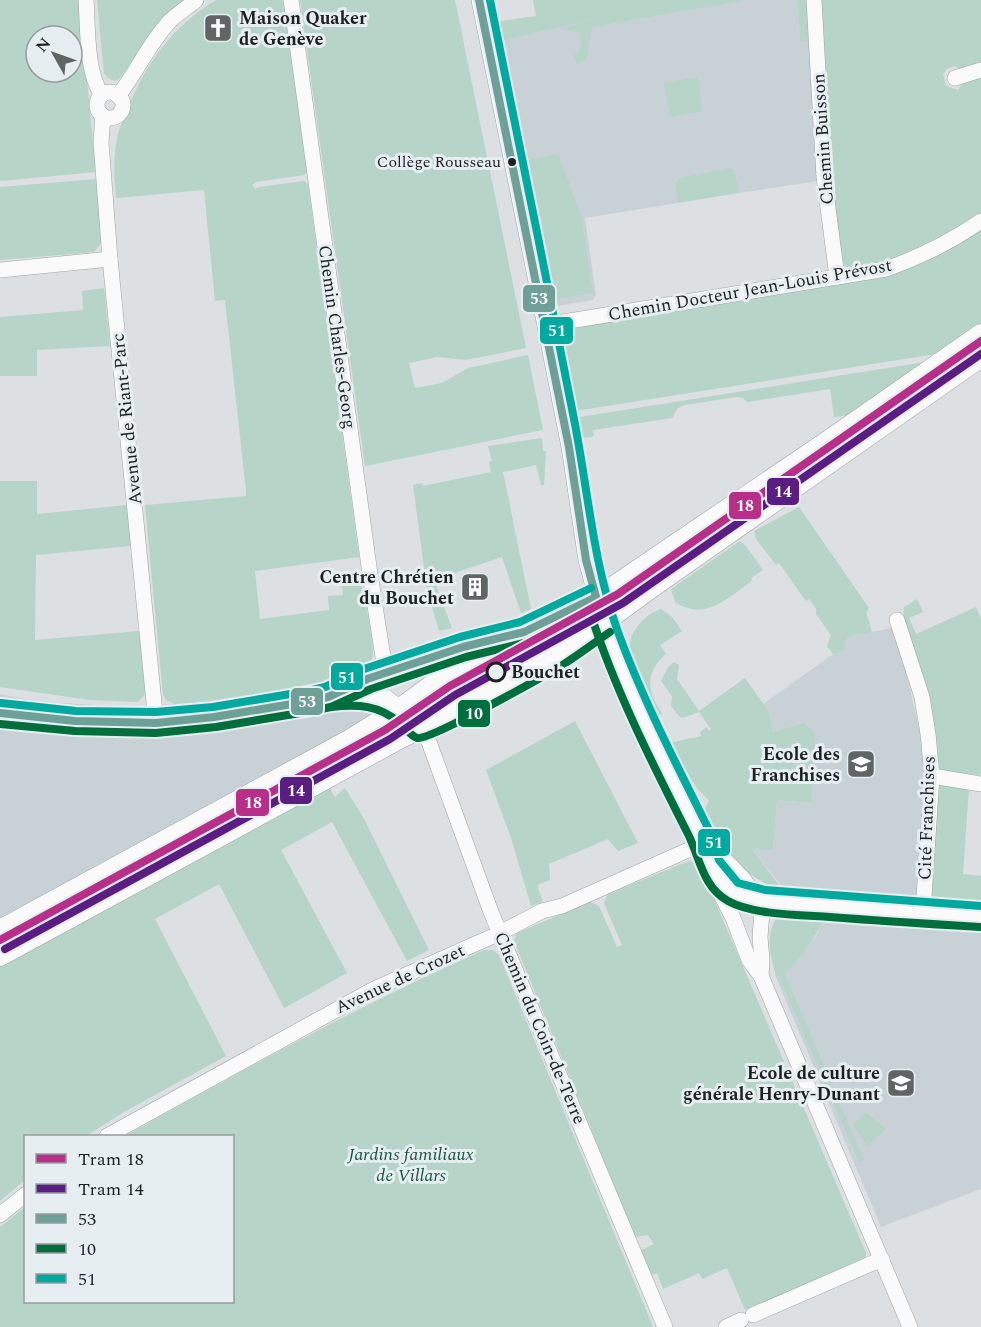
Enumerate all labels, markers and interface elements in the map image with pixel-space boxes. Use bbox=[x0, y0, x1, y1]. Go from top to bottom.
place label: Maison Quaker de Genève bbox=[239, 5, 367, 53]
church icon: Maison Quaker de Genève bbox=[202, 12, 234, 44]
north arrow bbox=[24, 24, 84, 84]
text: N bbox=[30, 32, 57, 58]
street label: Chemin Buisson bbox=[805, 73, 841, 205]
place label: Collège Rousseau bbox=[377, 150, 501, 174]
marker: Collège Rousseau bbox=[506, 156, 518, 168]
street label: Chemin Charles-Georg bbox=[311, 243, 363, 431]
street label: Chemin Docteur Jean-Louis Prévost bbox=[606, 252, 894, 328]
line badge: 53 bbox=[522, 284, 556, 313]
text: 53 bbox=[530, 287, 548, 311]
line badge: 51 bbox=[539, 316, 574, 345]
text: 51 bbox=[548, 319, 566, 343]
street label: Avenue de Riant-Parc bbox=[105, 332, 149, 506]
line badge: 14 bbox=[766, 477, 800, 506]
text: 14 bbox=[774, 480, 792, 504]
line badge: 18 bbox=[728, 491, 762, 520]
text: 18 bbox=[736, 494, 754, 518]
place label: Centre Chrétien du Bouchet bbox=[320, 564, 454, 612]
building icon: Centre Chrétien du Bouchet bbox=[459, 571, 491, 603]
place label: Bouchet bbox=[511, 659, 580, 686]
line badge: 51 bbox=[330, 662, 364, 691]
marker: Bouchet bbox=[486, 662, 506, 682]
text: 51 bbox=[338, 666, 356, 690]
line badge: 53 bbox=[290, 687, 324, 716]
text: 53 bbox=[298, 690, 316, 714]
line badge: 10 bbox=[457, 699, 491, 728]
text: 10 bbox=[465, 702, 483, 726]
place label: Ecole des Franchises bbox=[750, 741, 840, 789]
school or university icon: Ecole des Franchises bbox=[845, 748, 877, 780]
street label: Cité Franchises bbox=[911, 755, 943, 881]
line badge: 14 bbox=[279, 776, 313, 805]
text: 14 bbox=[287, 779, 305, 803]
line badge: 18 bbox=[235, 788, 270, 817]
text: 18 bbox=[244, 791, 262, 815]
line badge: 51 bbox=[697, 828, 731, 857]
text: 51 bbox=[705, 831, 723, 855]
street label: Chemin du Coin-de-Terre bbox=[487, 928, 593, 1128]
street label: Avenue de Crozet bbox=[331, 937, 469, 1021]
place label: Ecole de culture générale Henry-Dunant bbox=[683, 1060, 880, 1108]
school or university icon: Ecole de culture générale Henry-Dunant bbox=[885, 1067, 917, 1099]
legend bbox=[24, 1135, 234, 1303]
park label: Jardins familiaux de Villars bbox=[346, 1141, 474, 1189]
text: Tram 18 bbox=[78, 1146, 144, 1173]
text: Tram 14 bbox=[78, 1176, 144, 1203]
text: 53 bbox=[78, 1206, 96, 1233]
text: 10 bbox=[78, 1236, 96, 1263]
text: 51 bbox=[78, 1266, 96, 1293]

